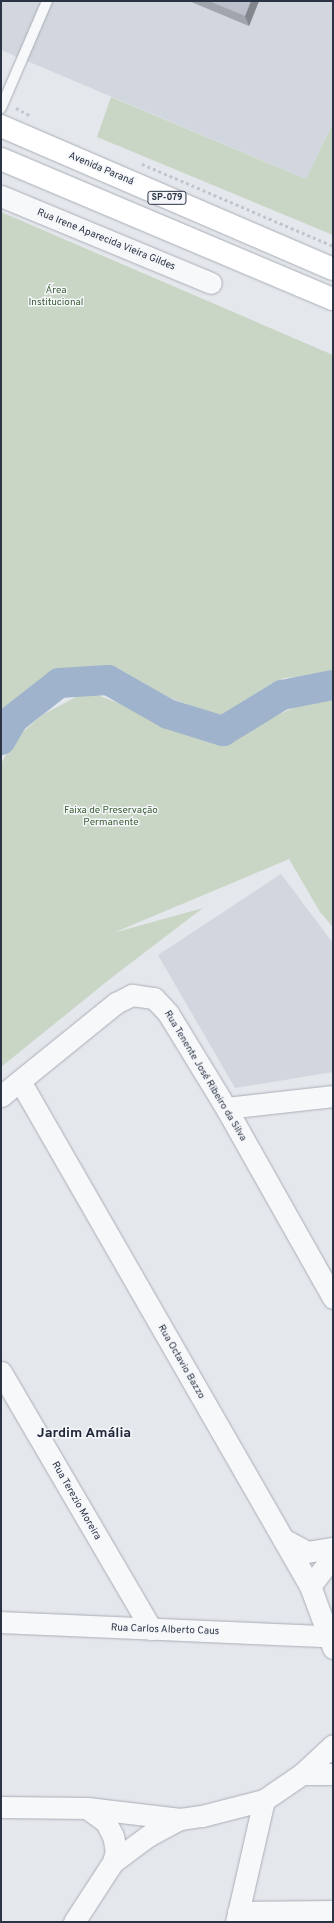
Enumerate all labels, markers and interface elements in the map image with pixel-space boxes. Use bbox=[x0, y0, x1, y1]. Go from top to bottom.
street label: Avenida Paraná bbox=[67, 150, 135, 188]
road number: SP-079 bbox=[147, 191, 187, 205]
street label: Rua Irene Aparecida Vieira Gildes bbox=[35, 207, 177, 273]
park label: Área Institucional bbox=[29, 284, 83, 308]
park label: Faixa de Preservação Permanente bbox=[64, 804, 158, 828]
street label: Rua Tenente José Ribeiro da Silva bbox=[161, 1008, 249, 1144]
street label: Rua Octavio Bazzo bbox=[155, 1323, 207, 1401]
district label: Jardim Amália bbox=[37, 1426, 131, 1442]
street label: Rua Terezio Moreira bbox=[49, 1460, 103, 1542]
street label: Rua Carlos Alberto Caus bbox=[110, 1622, 220, 1638]

